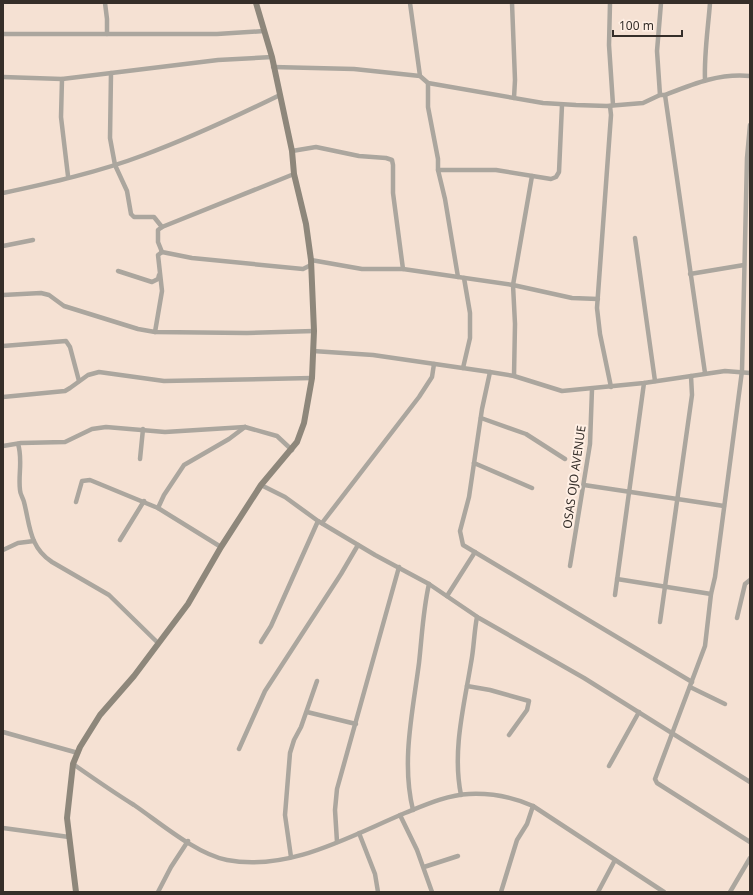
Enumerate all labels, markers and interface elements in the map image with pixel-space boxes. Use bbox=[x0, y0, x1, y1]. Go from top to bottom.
scale bar bbox=[613, 12, 682, 38]
text: 100 m bbox=[619, 17, 654, 34]
street label: OSAS OJO AVENUE bbox=[558, 424, 590, 530]

